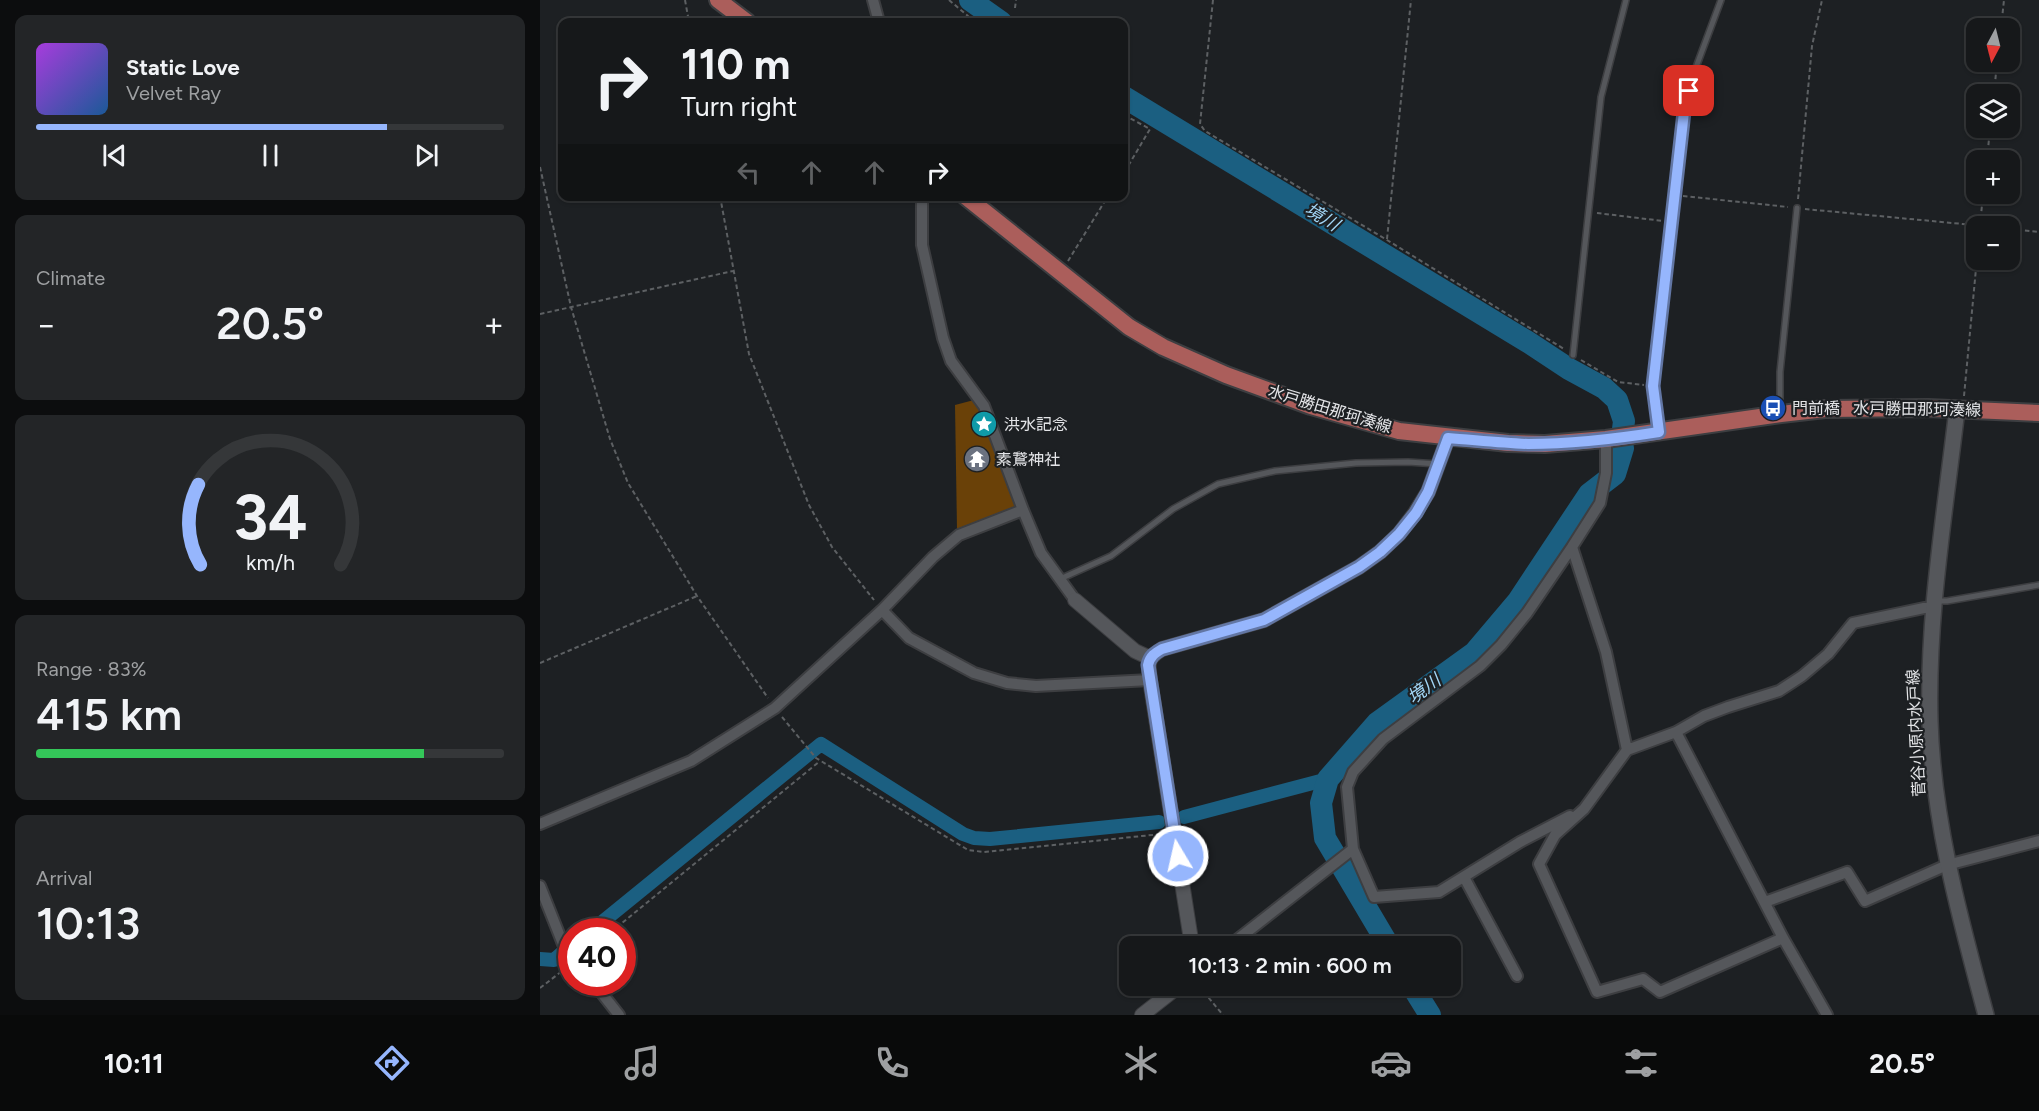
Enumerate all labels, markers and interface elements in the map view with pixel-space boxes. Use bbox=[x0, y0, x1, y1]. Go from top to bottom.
north arrow bbox=[1966, 18, 2020, 72]
map controls bbox=[1966, 18, 2020, 270]
text: 110 m bbox=[681, 39, 790, 90]
icon: right bbox=[582, 42, 660, 120]
text: Static Love bbox=[126, 54, 240, 81]
pin bbox=[1663, 65, 1714, 116]
icon: arrive bbox=[1672, 74, 1705, 107]
text: Velvet Ray bbox=[126, 81, 221, 105]
button: layers bbox=[1966, 84, 2020, 138]
text: Turn right bbox=[681, 90, 797, 123]
icon: previous bbox=[98, 139, 131, 172]
icon: pause bbox=[254, 139, 287, 172]
icon: next bbox=[410, 139, 443, 172]
button: + bbox=[1966, 150, 2020, 204]
icon: left bbox=[732, 156, 765, 189]
icon: ahead bbox=[795, 156, 828, 189]
icon: ahead bbox=[858, 156, 891, 189]
icon: right bbox=[921, 156, 954, 189]
water label: 境川 bbox=[1301, 198, 1345, 237]
button: − bbox=[1966, 216, 2020, 270]
text: Climate bbox=[36, 266, 105, 290]
text: 20.5° bbox=[216, 296, 324, 350]
text: − bbox=[36, 305, 57, 344]
text: + bbox=[483, 305, 504, 344]
street label: 水戸勝田那珂湊線 bbox=[1266, 381, 1394, 437]
bus stop icon: 門前橋 bbox=[1758, 393, 1788, 423]
street label: 水戸勝田那珂湊線 bbox=[1853, 398, 1981, 420]
place label: 門前橋 bbox=[1792, 399, 1840, 418]
place icon: 洪水記念 bbox=[969, 409, 999, 439]
place label: 洪水記念 bbox=[1004, 415, 1068, 434]
temple icon: 素鵞神社 bbox=[962, 444, 992, 474]
place label: 素鵞神社 bbox=[996, 450, 1060, 469]
text: 34 bbox=[233, 480, 307, 555]
text: km/h bbox=[246, 550, 294, 575]
text: Range · 83% bbox=[36, 657, 146, 681]
water label: 境川 bbox=[1403, 668, 1447, 708]
street label: 菅谷小原内水戸線 bbox=[1903, 669, 1929, 797]
text: 415 km bbox=[36, 687, 182, 741]
position arrow bbox=[1146, 824, 1210, 888]
text: Arrival bbox=[36, 866, 92, 890]
text: 10:13 bbox=[36, 896, 140, 950]
speed limit sign: 40 bbox=[558, 918, 636, 996]
text: 10:13 · 2 min · 600 m bbox=[1188, 952, 1392, 979]
icon: directions bbox=[371, 1042, 413, 1084]
icon: music bbox=[621, 1042, 663, 1084]
icon: phone bbox=[871, 1042, 913, 1084]
icon: climate bbox=[1120, 1042, 1162, 1084]
icon: car bbox=[1370, 1042, 1412, 1084]
icon: filters bbox=[1620, 1042, 1662, 1084]
text: 10:11 bbox=[104, 1047, 164, 1080]
text: 20.5° bbox=[1869, 1047, 1935, 1080]

